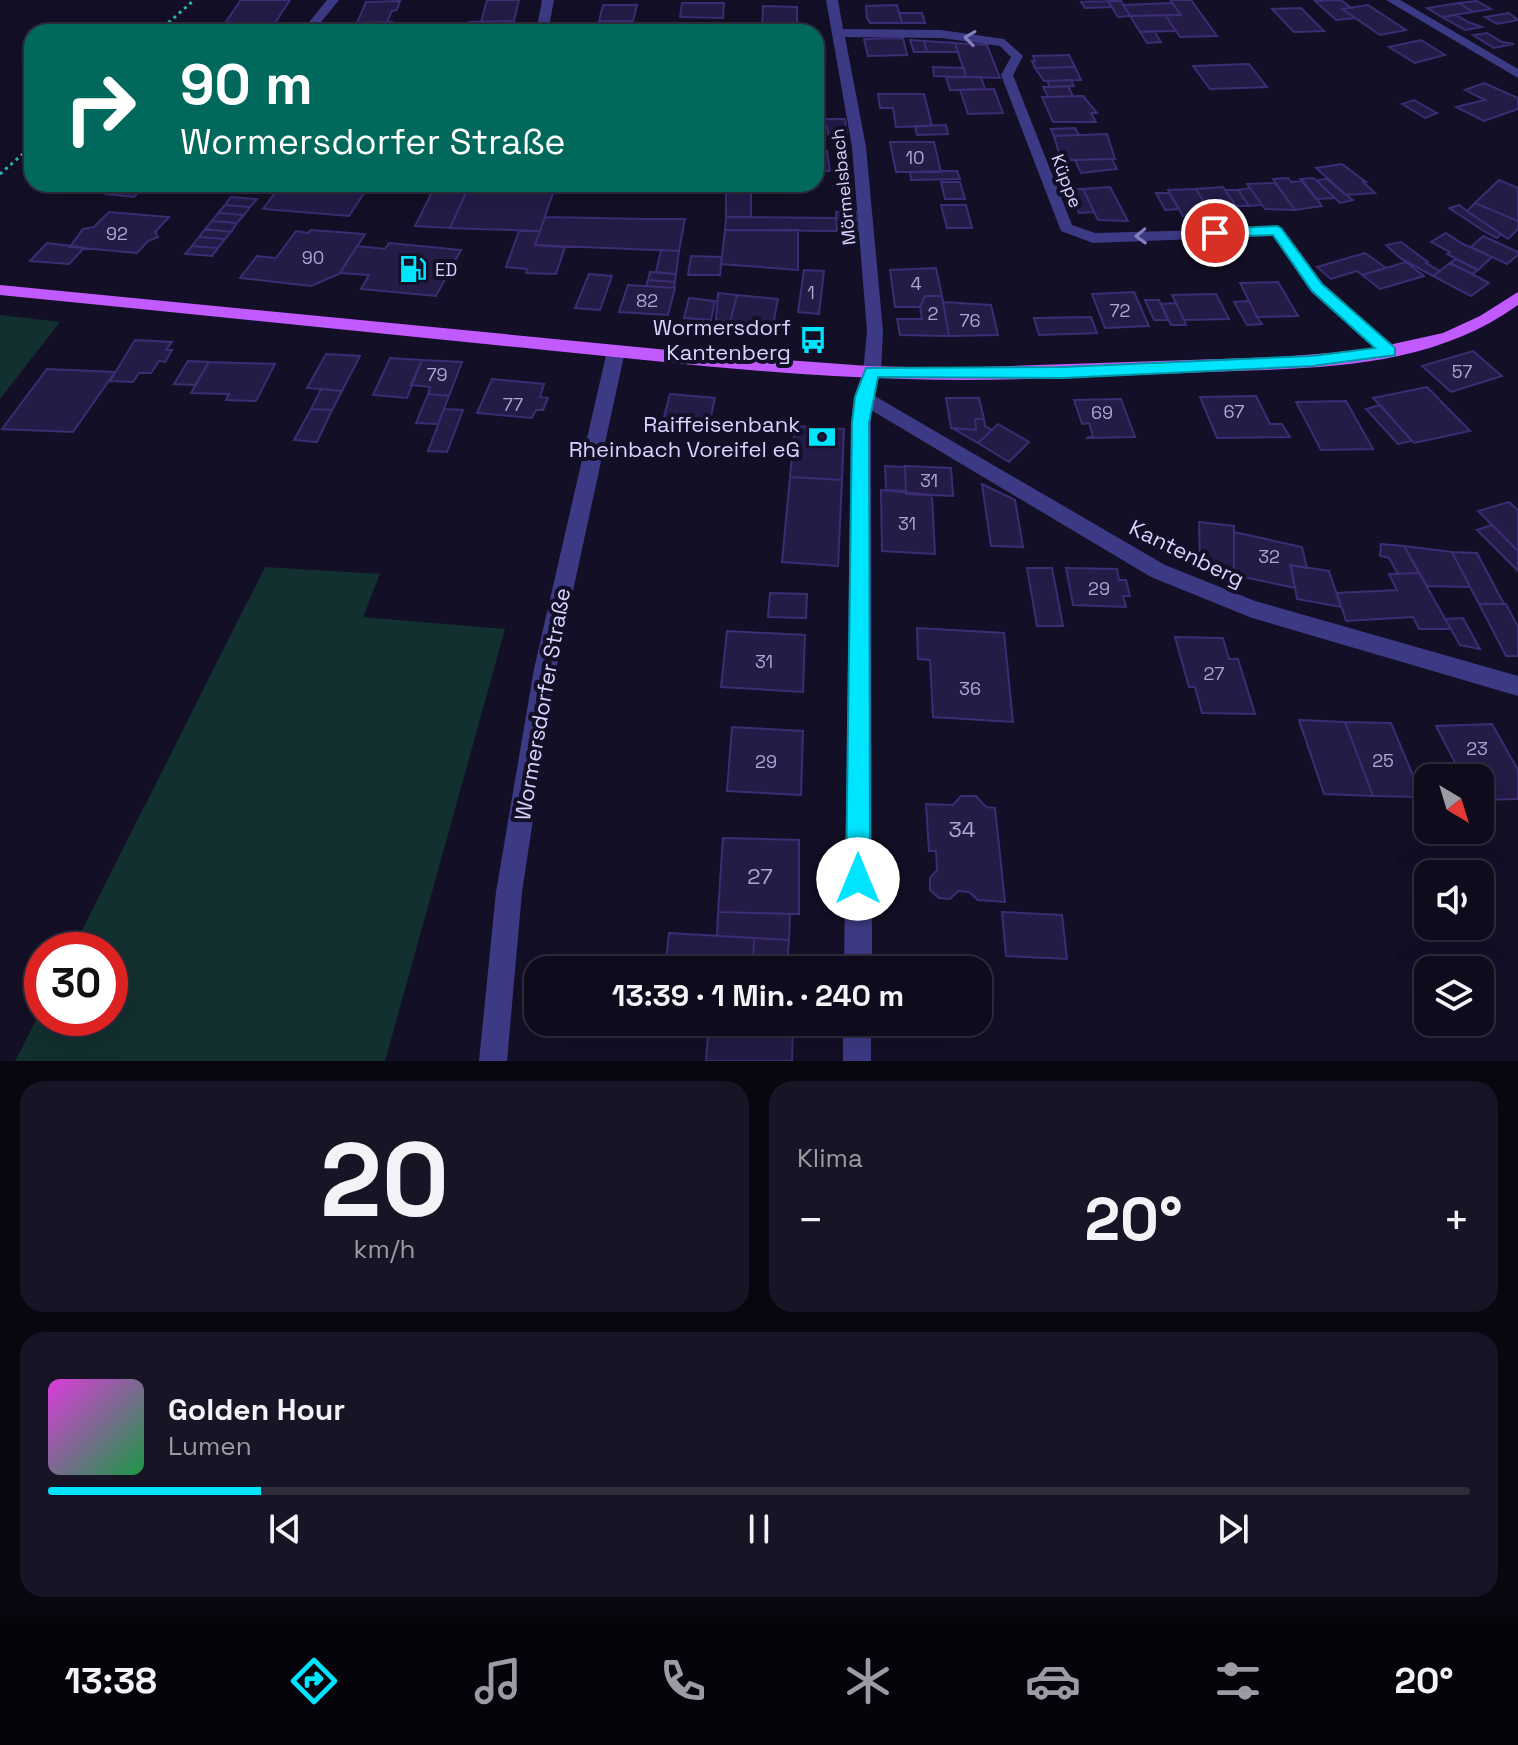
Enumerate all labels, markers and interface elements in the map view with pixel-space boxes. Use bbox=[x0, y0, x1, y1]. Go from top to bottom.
one-way arrow bbox=[963, 30, 976, 47]
text: 90 m bbox=[180, 49, 313, 120]
icon: right bbox=[48, 56, 152, 160]
text: Wormersdorfer Straße bbox=[180, 119, 566, 165]
street label: Mörmelsbach bbox=[825, 128, 861, 246]
house number: 10 bbox=[905, 146, 925, 169]
street label: Küppe bbox=[1046, 151, 1088, 211]
pin bbox=[1181, 199, 1249, 267]
icon: arrive bbox=[1193, 211, 1237, 255]
house number: 92 bbox=[106, 222, 128, 245]
one-way arrow bbox=[1134, 228, 1147, 245]
house number: 90 bbox=[302, 246, 324, 269]
fuel station icon: ED bbox=[398, 254, 428, 284]
place label: ED bbox=[435, 258, 457, 281]
house number: 4 bbox=[910, 272, 922, 295]
house number: 1 bbox=[807, 281, 815, 304]
house number: 82 bbox=[636, 289, 658, 312]
house number: 72 bbox=[1110, 299, 1130, 322]
house number: 2 bbox=[928, 302, 938, 325]
house number: 76 bbox=[959, 309, 981, 332]
place label: Wormersdorf Kantenberg bbox=[653, 313, 791, 366]
bus stop icon: Wormersdorf Kantenberg bbox=[798, 325, 828, 355]
house number: 57 bbox=[1452, 360, 1472, 383]
house number: 79 bbox=[426, 363, 448, 386]
house number: 77 bbox=[503, 393, 523, 416]
house number: 67 bbox=[1224, 400, 1244, 423]
house number: 69 bbox=[1091, 401, 1113, 424]
place label: Raiffeisenbank Rheinbach Voreifel eG bbox=[569, 410, 800, 463]
bank icon: Raiffeisenbank Rheinbach Voreifel eG bbox=[807, 422, 837, 452]
house number: 31 bbox=[920, 469, 938, 492]
house number: 31 bbox=[898, 512, 916, 535]
street label: Kantenberg bbox=[1125, 513, 1249, 593]
house number: 32 bbox=[1258, 545, 1280, 568]
house number: 29 bbox=[1088, 577, 1110, 600]
street label: Wormersdorfer Straße bbox=[508, 586, 576, 822]
house number: 31 bbox=[755, 650, 773, 673]
house number: 27 bbox=[1204, 662, 1224, 685]
house number: 36 bbox=[959, 677, 981, 700]
house number: 23 bbox=[1466, 737, 1488, 760]
house number: 25 bbox=[1372, 749, 1394, 772]
house number: 29 bbox=[755, 750, 777, 773]
north arrow bbox=[1414, 764, 1494, 844]
map controls bbox=[1414, 764, 1494, 1036]
house number: 34 bbox=[948, 815, 976, 843]
position arrow bbox=[816, 837, 900, 921]
button: sound bbox=[1414, 860, 1494, 940]
house number: 27 bbox=[747, 862, 773, 890]
speed limit sign: 30 bbox=[24, 932, 128, 1036]
button: layers bbox=[1414, 956, 1494, 1036]
text: 13:39 · 1 Min. · 240 m bbox=[612, 976, 904, 1015]
text: 20 bbox=[320, 1114, 449, 1246]
text: Klima bbox=[797, 1141, 863, 1175]
text: 20° bbox=[1084, 1181, 1183, 1258]
text: − bbox=[797, 1192, 824, 1248]
text: + bbox=[1443, 1192, 1470, 1248]
text: km/h bbox=[354, 1232, 415, 1266]
text: Golden Hour bbox=[168, 1390, 345, 1429]
text: Lumen bbox=[168, 1429, 252, 1463]
icon: previous bbox=[263, 1507, 307, 1551]
icon: pause bbox=[737, 1507, 781, 1551]
icon: next bbox=[1211, 1507, 1255, 1551]
icon: directions bbox=[286, 1653, 342, 1709]
icon: music bbox=[470, 1653, 526, 1709]
icon: phone bbox=[655, 1653, 711, 1709]
icon: climate bbox=[840, 1653, 896, 1709]
icon: car bbox=[1025, 1653, 1081, 1709]
icon: filters bbox=[1210, 1653, 1266, 1709]
text: 13:38 bbox=[64, 1658, 157, 1704]
text: 20° bbox=[1395, 1658, 1454, 1704]

